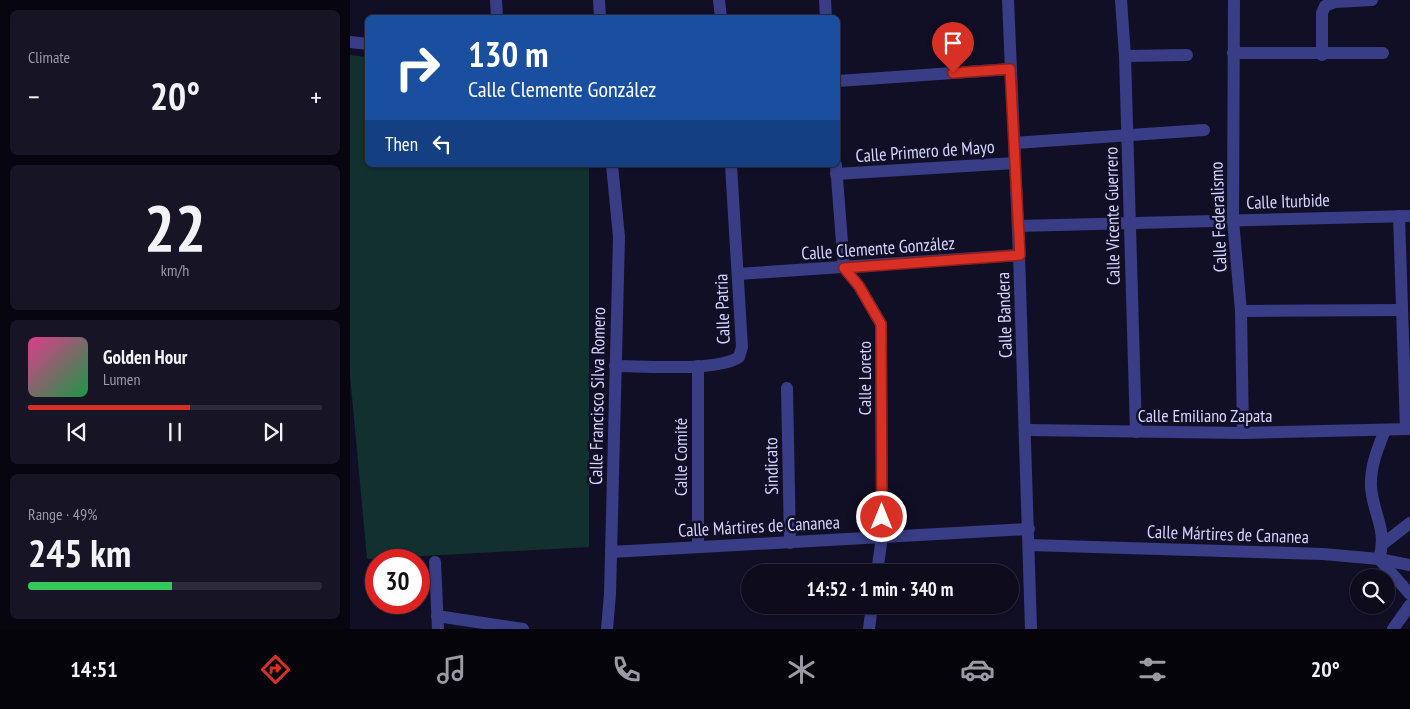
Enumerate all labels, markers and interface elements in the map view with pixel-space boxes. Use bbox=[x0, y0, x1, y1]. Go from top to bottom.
pin bbox=[932, 22, 974, 73]
icon: arrive bbox=[939, 29, 967, 57]
text: 130 m bbox=[468, 31, 549, 77]
icon: right bbox=[385, 35, 450, 100]
text: Climate bbox=[28, 47, 70, 67]
text: 20° bbox=[150, 71, 200, 120]
text: Calle Clemente González bbox=[468, 75, 656, 103]
text: − bbox=[28, 78, 40, 115]
text: + bbox=[310, 78, 322, 115]
icon: left bbox=[428, 130, 456, 158]
text: Then bbox=[385, 132, 418, 156]
street label: Calle Primero de Mayo bbox=[855, 135, 995, 167]
street label: Calle Vicente Guerrero bbox=[1099, 146, 1125, 285]
street label: Calle Federalismo bbox=[1205, 161, 1231, 273]
text: 22 bbox=[144, 185, 206, 269]
street label: Calle Iturbide bbox=[1246, 188, 1330, 214]
street label: Calle Clemente González bbox=[800, 231, 956, 265]
text: km/h bbox=[161, 260, 189, 280]
street label: Calle Bandera bbox=[991, 272, 1017, 358]
street label: Calle Patria bbox=[709, 273, 735, 345]
street label: Calle Francisco Silva Romero bbox=[584, 307, 610, 485]
street label: Calle Loreto bbox=[853, 341, 876, 415]
text: Golden Hour bbox=[103, 345, 187, 369]
text: Lumen bbox=[103, 369, 140, 389]
street label: Calle Emiliano Zapata bbox=[1138, 404, 1272, 427]
icon: previous bbox=[63, 418, 91, 446]
icon: pause bbox=[161, 418, 189, 446]
icon: next bbox=[259, 418, 287, 446]
street label: Calle Comité bbox=[669, 418, 692, 496]
street label: Sindicato bbox=[759, 437, 783, 495]
position arrow bbox=[855, 490, 907, 542]
text: Range · 49% bbox=[28, 504, 97, 524]
street label: Calle Mártires de Cananea bbox=[678, 510, 840, 542]
street label: Calle Mártires de Cananea bbox=[1147, 520, 1309, 548]
text: 245 km bbox=[28, 528, 131, 577]
speed limit sign: 30 bbox=[365, 549, 430, 614]
map controls bbox=[1350, 569, 1395, 614]
button: search bbox=[1350, 569, 1395, 614]
text: 14:52 · 1 min · 340 m bbox=[807, 577, 953, 601]
icon: directions bbox=[258, 652, 293, 687]
icon: music bbox=[434, 652, 469, 687]
icon: phone bbox=[609, 652, 644, 687]
icon: climate bbox=[784, 652, 819, 687]
icon: car bbox=[960, 652, 995, 687]
icon: filters bbox=[1135, 652, 1170, 687]
text: 14:51 bbox=[70, 655, 118, 683]
text: 20° bbox=[1311, 655, 1340, 683]

